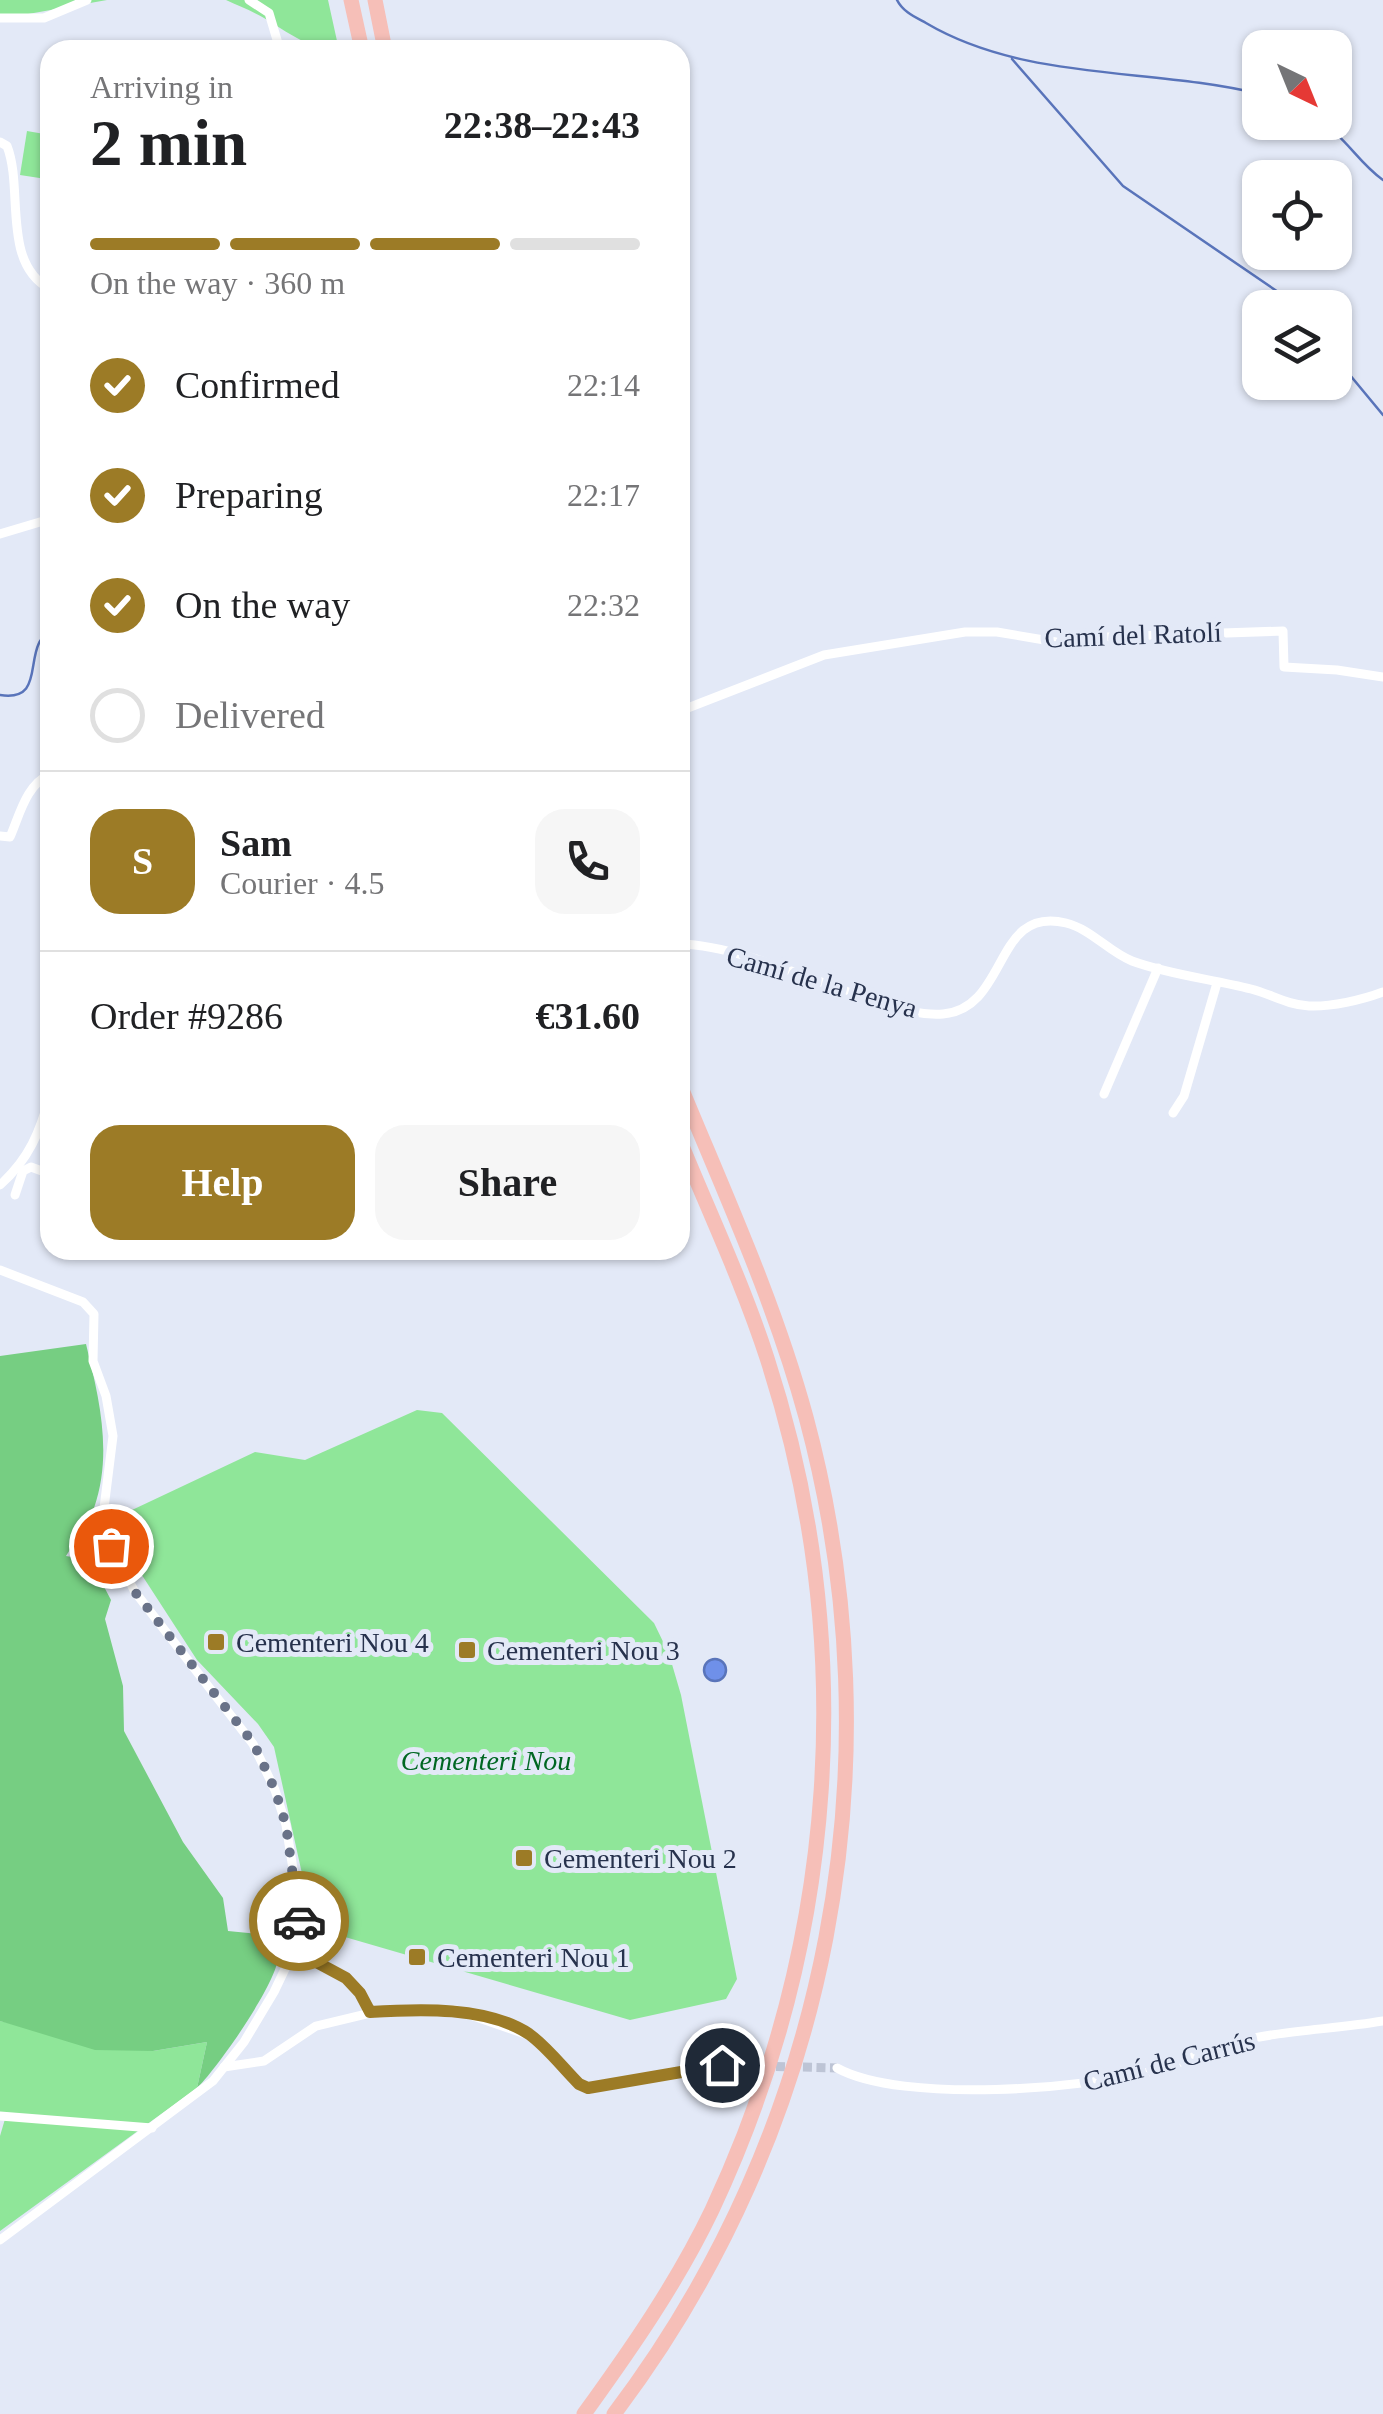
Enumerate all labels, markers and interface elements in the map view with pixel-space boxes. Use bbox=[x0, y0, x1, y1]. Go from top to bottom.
north arrow bbox=[1242, 30, 1352, 140]
map controls bbox=[1242, 30, 1352, 400]
text: Arriving in bbox=[90, 69, 233, 105]
text: 22:38–22:43 bbox=[444, 104, 640, 146]
text: 2 min bbox=[90, 107, 247, 179]
button: locate bbox=[1242, 160, 1352, 270]
text: On the way · 360 m bbox=[90, 265, 345, 301]
button: layers bbox=[1242, 290, 1352, 400]
icon: check bbox=[90, 358, 145, 413]
text: Confirmed bbox=[175, 364, 340, 406]
text: 22:14 bbox=[567, 367, 640, 403]
icon: check bbox=[90, 468, 145, 523]
text: Preparing bbox=[175, 474, 323, 516]
text: 22:17 bbox=[567, 477, 640, 513]
icon: check bbox=[90, 578, 145, 633]
text: On the way bbox=[175, 584, 350, 626]
text: 22:32 bbox=[567, 587, 640, 623]
street label: Camí del Ratolí bbox=[1044, 616, 1222, 654]
text: Delivered bbox=[175, 694, 325, 736]
button: phone bbox=[535, 809, 640, 914]
text: Sam bbox=[220, 822, 292, 864]
text: S bbox=[132, 840, 153, 882]
text: Courier · 4.5 bbox=[220, 865, 384, 901]
street label: Camí de la Penya bbox=[723, 940, 921, 1024]
text: Order #9286 bbox=[90, 995, 283, 1037]
text: €31.60 bbox=[536, 995, 640, 1037]
button: Help bbox=[90, 1125, 355, 1240]
button: Share bbox=[375, 1125, 640, 1240]
pin bbox=[69, 1504, 154, 1589]
icon: bag bbox=[84, 1519, 139, 1574]
place label: Cementeri Nou 4 bbox=[236, 1627, 429, 1658]
marker: Cementeri Nou 4 bbox=[205, 1631, 227, 1653]
place label: Cementeri Nou 3 bbox=[487, 1635, 680, 1666]
marker: Cementeri Nou 3 bbox=[456, 1639, 478, 1661]
park label: Cementeri Nou bbox=[401, 1745, 571, 1776]
place label: Cementeri Nou 2 bbox=[544, 1843, 737, 1874]
marker: Cementeri Nou 2 bbox=[513, 1847, 535, 1869]
courier bbox=[249, 1871, 349, 1971]
icon: car bbox=[272, 1894, 327, 1949]
place label: Cementeri Nou 1 bbox=[437, 1942, 630, 1973]
marker: Cementeri Nou 1 bbox=[406, 1946, 428, 1968]
pin bbox=[680, 2023, 765, 2108]
street label: Camí de Carrús bbox=[1080, 2025, 1258, 2097]
icon: home bbox=[695, 2038, 750, 2093]

